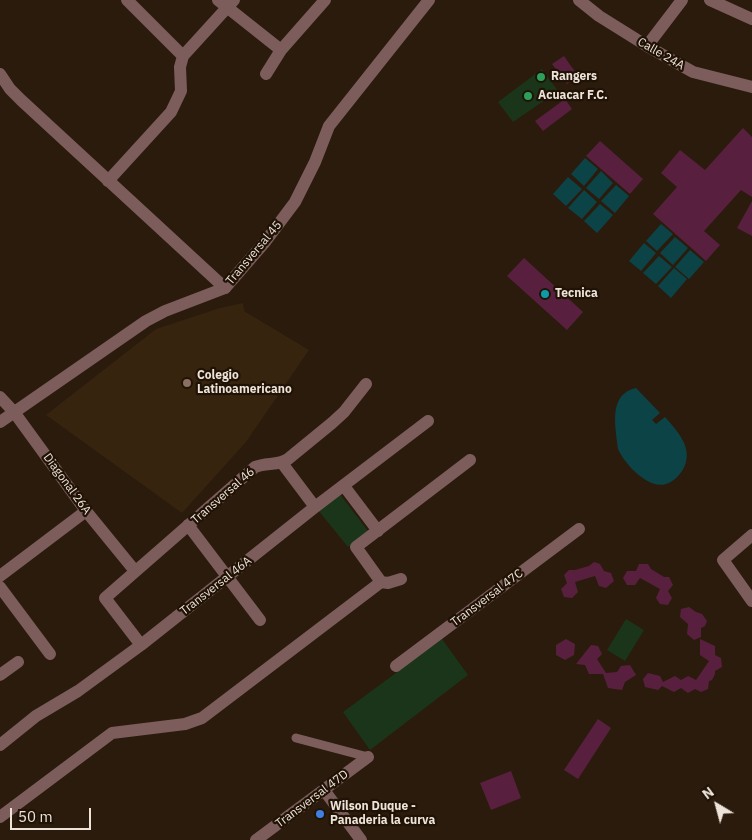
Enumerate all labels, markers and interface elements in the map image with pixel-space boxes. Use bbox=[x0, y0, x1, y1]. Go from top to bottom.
street label: Calle 24A bbox=[635, 35, 687, 73]
place label: Rangers bbox=[551, 70, 597, 84]
marker: Rangers bbox=[535, 71, 547, 83]
place label: Acuacar F.C. bbox=[538, 89, 608, 103]
marker: Acuacar F.C. bbox=[522, 90, 534, 102]
street label: Transversal 45 bbox=[223, 218, 285, 288]
place label: Tecnica bbox=[555, 287, 598, 301]
marker: Tecnica bbox=[539, 288, 551, 300]
place label: Colegio Latinoamericano bbox=[197, 369, 292, 397]
marker: Colegio Latinoamericano bbox=[181, 377, 193, 389]
street label: Diagonal 26A bbox=[40, 451, 94, 517]
street label: Transversal 46 bbox=[188, 465, 258, 527]
street label: Transversal 46A bbox=[177, 554, 255, 618]
street label: Transversal 47C bbox=[448, 566, 526, 630]
street label: Transversal 47D bbox=[273, 767, 351, 831]
north arrow bbox=[692, 780, 742, 830]
text: N bbox=[699, 783, 717, 803]
scale bar bbox=[12, 798, 94, 830]
place label: Wilson Duque - Panaderia la curva bbox=[330, 800, 435, 828]
text: 50 m bbox=[18, 807, 53, 826]
marker: Wilson Duque - Panaderia la curva bbox=[314, 808, 326, 820]

